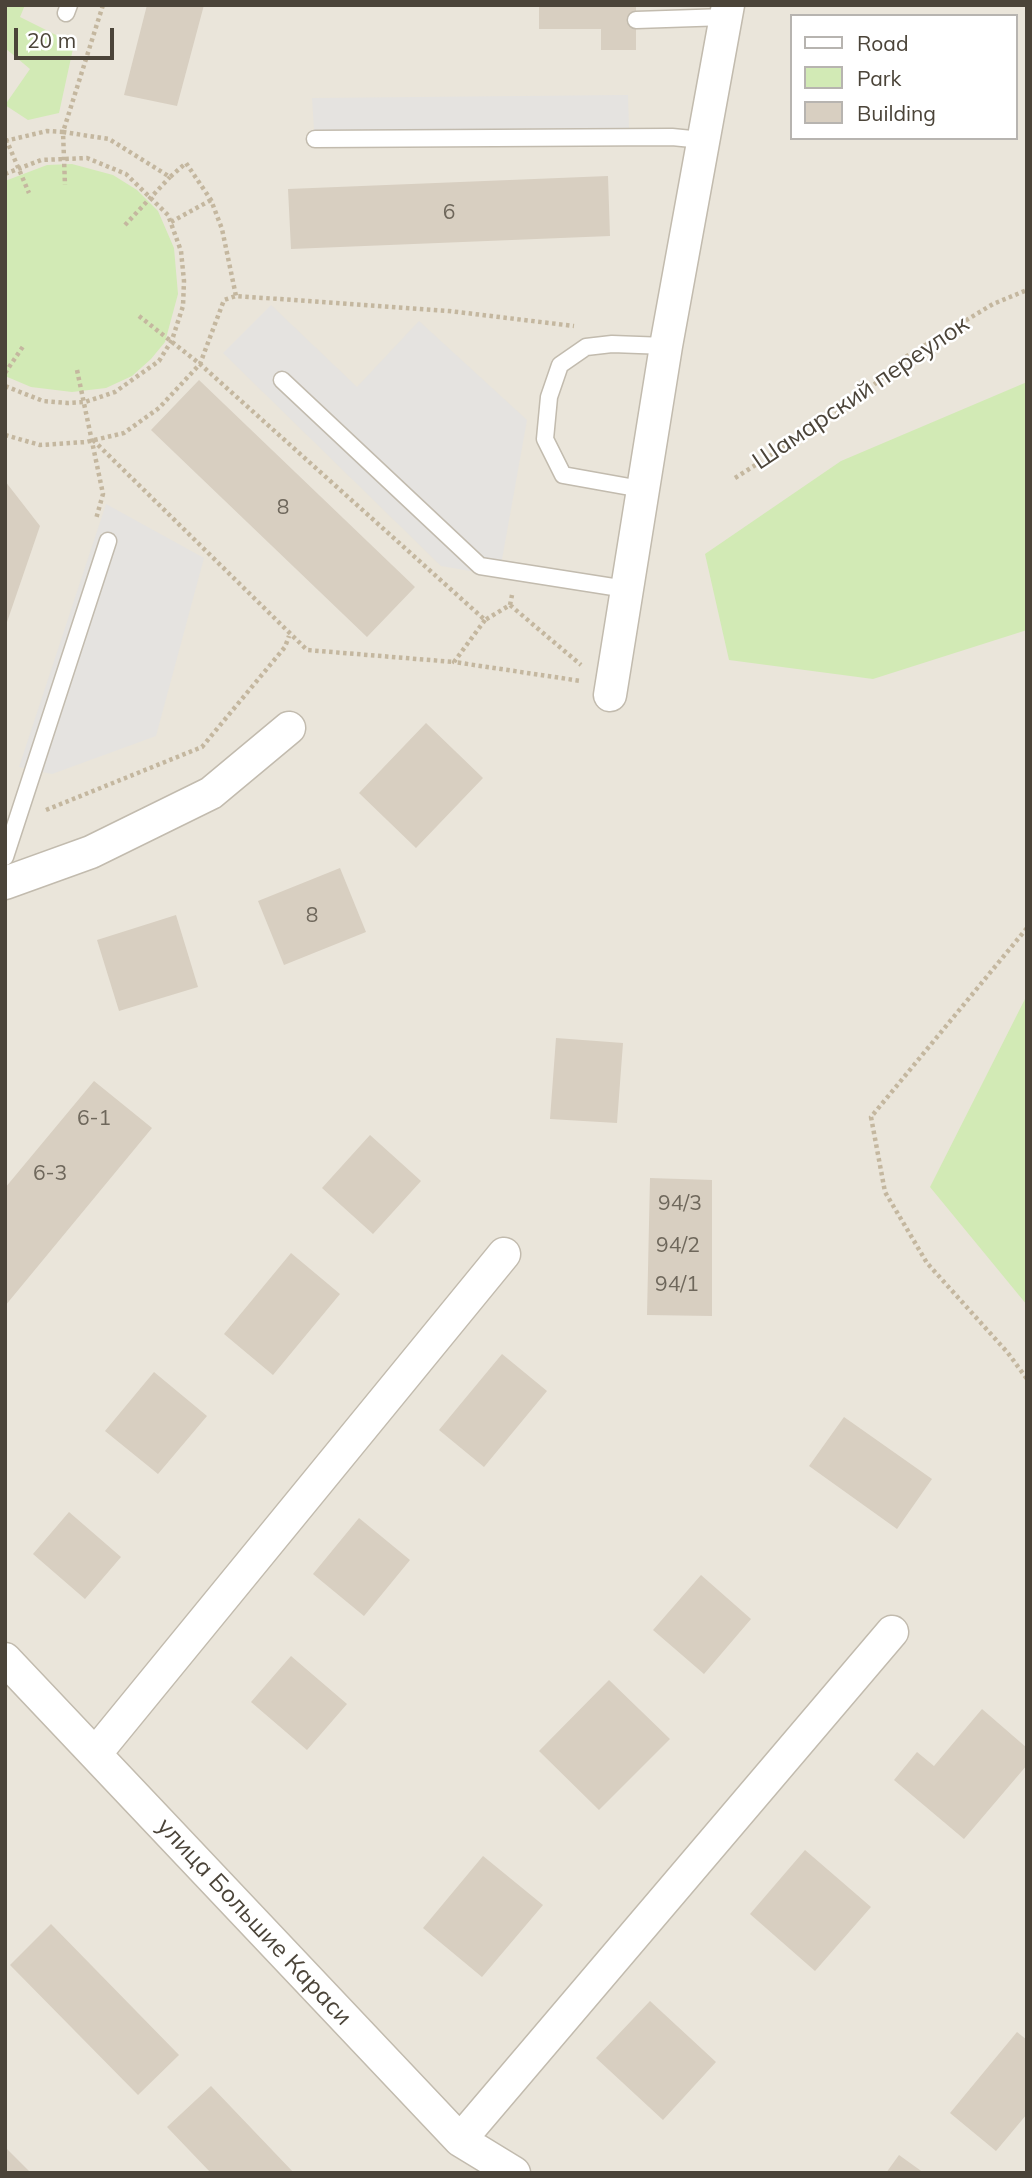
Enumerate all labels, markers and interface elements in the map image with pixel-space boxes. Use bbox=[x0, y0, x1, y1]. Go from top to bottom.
scale bar bbox=[18, 14, 117, 58]
legend bbox=[790, 14, 1018, 140]
text: 20 m bbox=[27, 27, 76, 53]
text: Road bbox=[857, 30, 908, 56]
text: Park bbox=[857, 65, 901, 91]
text: Building bbox=[857, 100, 936, 126]
house number: 6 bbox=[443, 200, 455, 226]
street label: Шамарский переулок bbox=[747, 310, 975, 476]
house number: 8 bbox=[277, 495, 289, 521]
house number: 8 bbox=[306, 903, 318, 929]
house number: 6-1 bbox=[77, 1106, 111, 1132]
house number: 6-3 bbox=[33, 1161, 67, 1187]
house number: 94/3 bbox=[658, 1191, 702, 1217]
house number: 94/2 bbox=[656, 1233, 700, 1259]
house number: 94/1 bbox=[655, 1272, 699, 1298]
street label: улица Большие Караси bbox=[150, 1812, 358, 2032]

